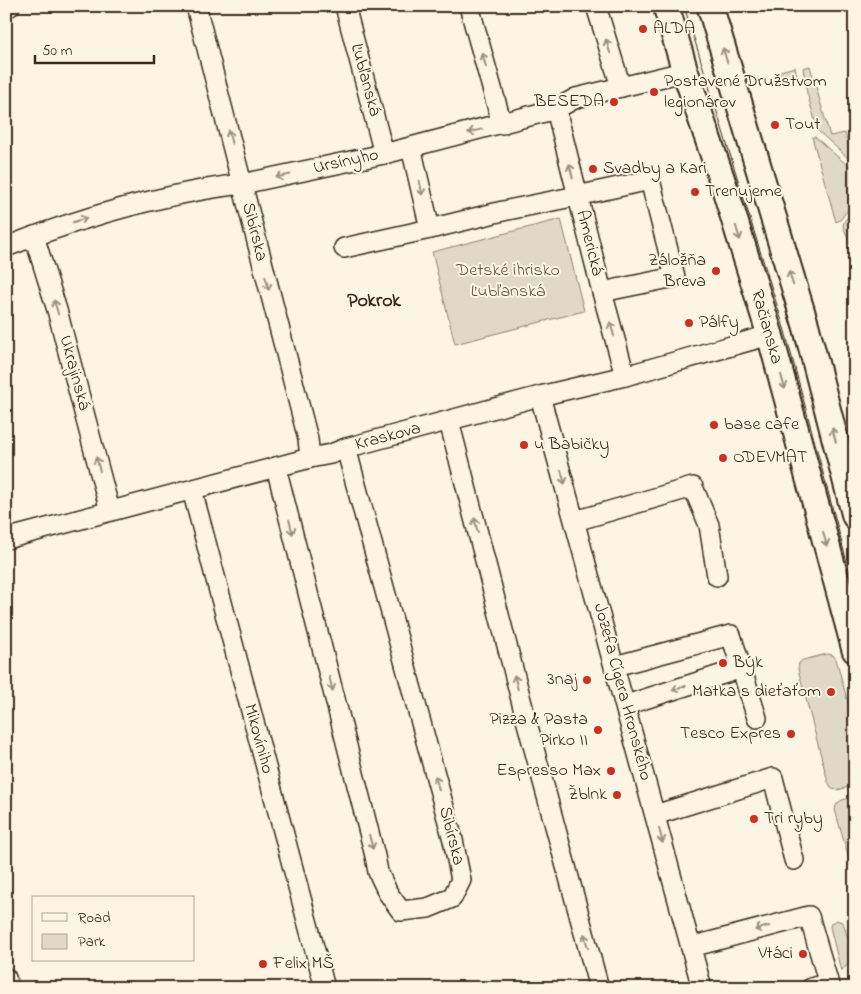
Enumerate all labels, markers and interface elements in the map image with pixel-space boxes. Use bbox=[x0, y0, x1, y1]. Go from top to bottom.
place label: ALDA bbox=[653, 16, 695, 42]
marker: ALDA bbox=[637, 23, 649, 35]
scale bar bbox=[35, 32, 154, 64]
one-way arrow bbox=[603, 39, 613, 55]
text: 50 m bbox=[42, 40, 73, 62]
street label: Ľubľanská bbox=[343, 41, 387, 119]
one-way arrow bbox=[720, 48, 729, 64]
one-way arrow bbox=[479, 53, 489, 69]
place label: Postavené Družstvom legionárov bbox=[664, 69, 827, 117]
marker: Postavené Družstvom legionárov bbox=[648, 86, 660, 98]
place label: BESEDA bbox=[533, 89, 604, 115]
marker: BESEDA bbox=[608, 96, 620, 108]
place label: Tout bbox=[785, 112, 820, 138]
marker: Tout bbox=[769, 119, 781, 131]
one-way arrow bbox=[467, 127, 483, 136]
one-way arrow bbox=[225, 130, 234, 146]
street label: Ursínyho bbox=[311, 142, 381, 182]
place label: Svadby a Kari bbox=[603, 156, 707, 182]
marker: Svadby a Kari bbox=[587, 163, 599, 175]
one-way arrow bbox=[566, 164, 575, 180]
one-way arrow bbox=[275, 172, 291, 181]
place label: Trenujeme bbox=[705, 179, 783, 205]
one-way arrow bbox=[417, 180, 426, 196]
marker: Trenujeme bbox=[689, 186, 701, 198]
street label: Sibírska bbox=[234, 200, 274, 264]
street label: Americká bbox=[568, 207, 610, 279]
one-way arrow bbox=[71, 215, 87, 225]
one-way arrow bbox=[734, 224, 744, 240]
place label: Záložňa Breva bbox=[648, 248, 706, 295]
park label: Detské ihrisko Ľubľanská bbox=[455, 258, 560, 305]
marker: Záložňa Breva bbox=[710, 265, 722, 277]
one-way arrow bbox=[786, 270, 796, 286]
one-way arrow bbox=[263, 274, 272, 290]
district label: Pokrok bbox=[347, 287, 402, 316]
street label: Račianska bbox=[743, 287, 789, 367]
one-way arrow bbox=[51, 299, 61, 315]
place label: Pálfy bbox=[699, 310, 739, 336]
marker: Pálfy bbox=[683, 317, 695, 329]
one-way arrow bbox=[606, 321, 616, 337]
street label: Ukrajinská bbox=[52, 333, 96, 413]
one-way arrow bbox=[778, 374, 788, 390]
place label: base cafe bbox=[724, 412, 800, 438]
street label: Kraskova bbox=[352, 416, 424, 458]
marker: base cafe bbox=[708, 419, 720, 431]
one-way arrow bbox=[829, 427, 838, 443]
place label: u Babičky bbox=[534, 432, 609, 458]
marker: u Babičky bbox=[518, 439, 530, 451]
place label: ODEVMAT bbox=[733, 445, 807, 471]
marker: ODEVMAT bbox=[717, 452, 729, 464]
one-way arrow bbox=[92, 456, 102, 472]
one-way arrow bbox=[559, 468, 568, 484]
one-way arrow bbox=[471, 517, 480, 533]
one-way arrow bbox=[287, 518, 297, 534]
one-way arrow bbox=[821, 531, 831, 547]
street label: Jozefa Cígera Hronského bbox=[585, 600, 658, 784]
place label: Býk bbox=[732, 650, 763, 676]
marker: Býk bbox=[717, 657, 729, 669]
place label: 3naj bbox=[547, 667, 577, 693]
marker: 3naj bbox=[581, 674, 593, 686]
one-way arrow bbox=[511, 675, 521, 691]
one-way arrow bbox=[327, 676, 337, 692]
place label: Matka s dieťaťom bbox=[692, 679, 821, 705]
one-way arrow bbox=[671, 684, 687, 693]
marker: Matka s dieťaťom bbox=[825, 686, 837, 698]
street label: Mikovíniho bbox=[236, 701, 280, 777]
place label: Pizza & Pasta Pirko II bbox=[489, 707, 588, 754]
place label: Tesco Expres bbox=[680, 721, 781, 747]
marker: Pizza & Pasta Pirko II bbox=[592, 724, 604, 736]
marker: Tesco Expres bbox=[785, 728, 797, 740]
place label: Espresso Max bbox=[497, 758, 601, 784]
marker: Espresso Max bbox=[605, 765, 617, 777]
one-way arrow bbox=[432, 776, 441, 792]
place label: Žblnk bbox=[568, 782, 607, 808]
marker: Žblnk bbox=[611, 789, 623, 801]
street label: Sibírska bbox=[431, 804, 471, 868]
place label: Tri ryby bbox=[764, 806, 823, 832]
marker: Tri ryby bbox=[748, 813, 760, 825]
one-way arrow bbox=[657, 828, 666, 844]
one-way arrow bbox=[367, 833, 376, 849]
legend bbox=[32, 896, 195, 962]
text: Road bbox=[78, 907, 111, 929]
one-way arrow bbox=[754, 924, 770, 934]
text: Park bbox=[78, 931, 106, 953]
one-way arrow bbox=[580, 933, 590, 949]
place label: Vtáci bbox=[757, 941, 793, 967]
marker: Vtáci bbox=[797, 948, 809, 960]
place label: Felix MŠ bbox=[272, 951, 334, 977]
marker: Felix MŠ bbox=[257, 958, 269, 970]

